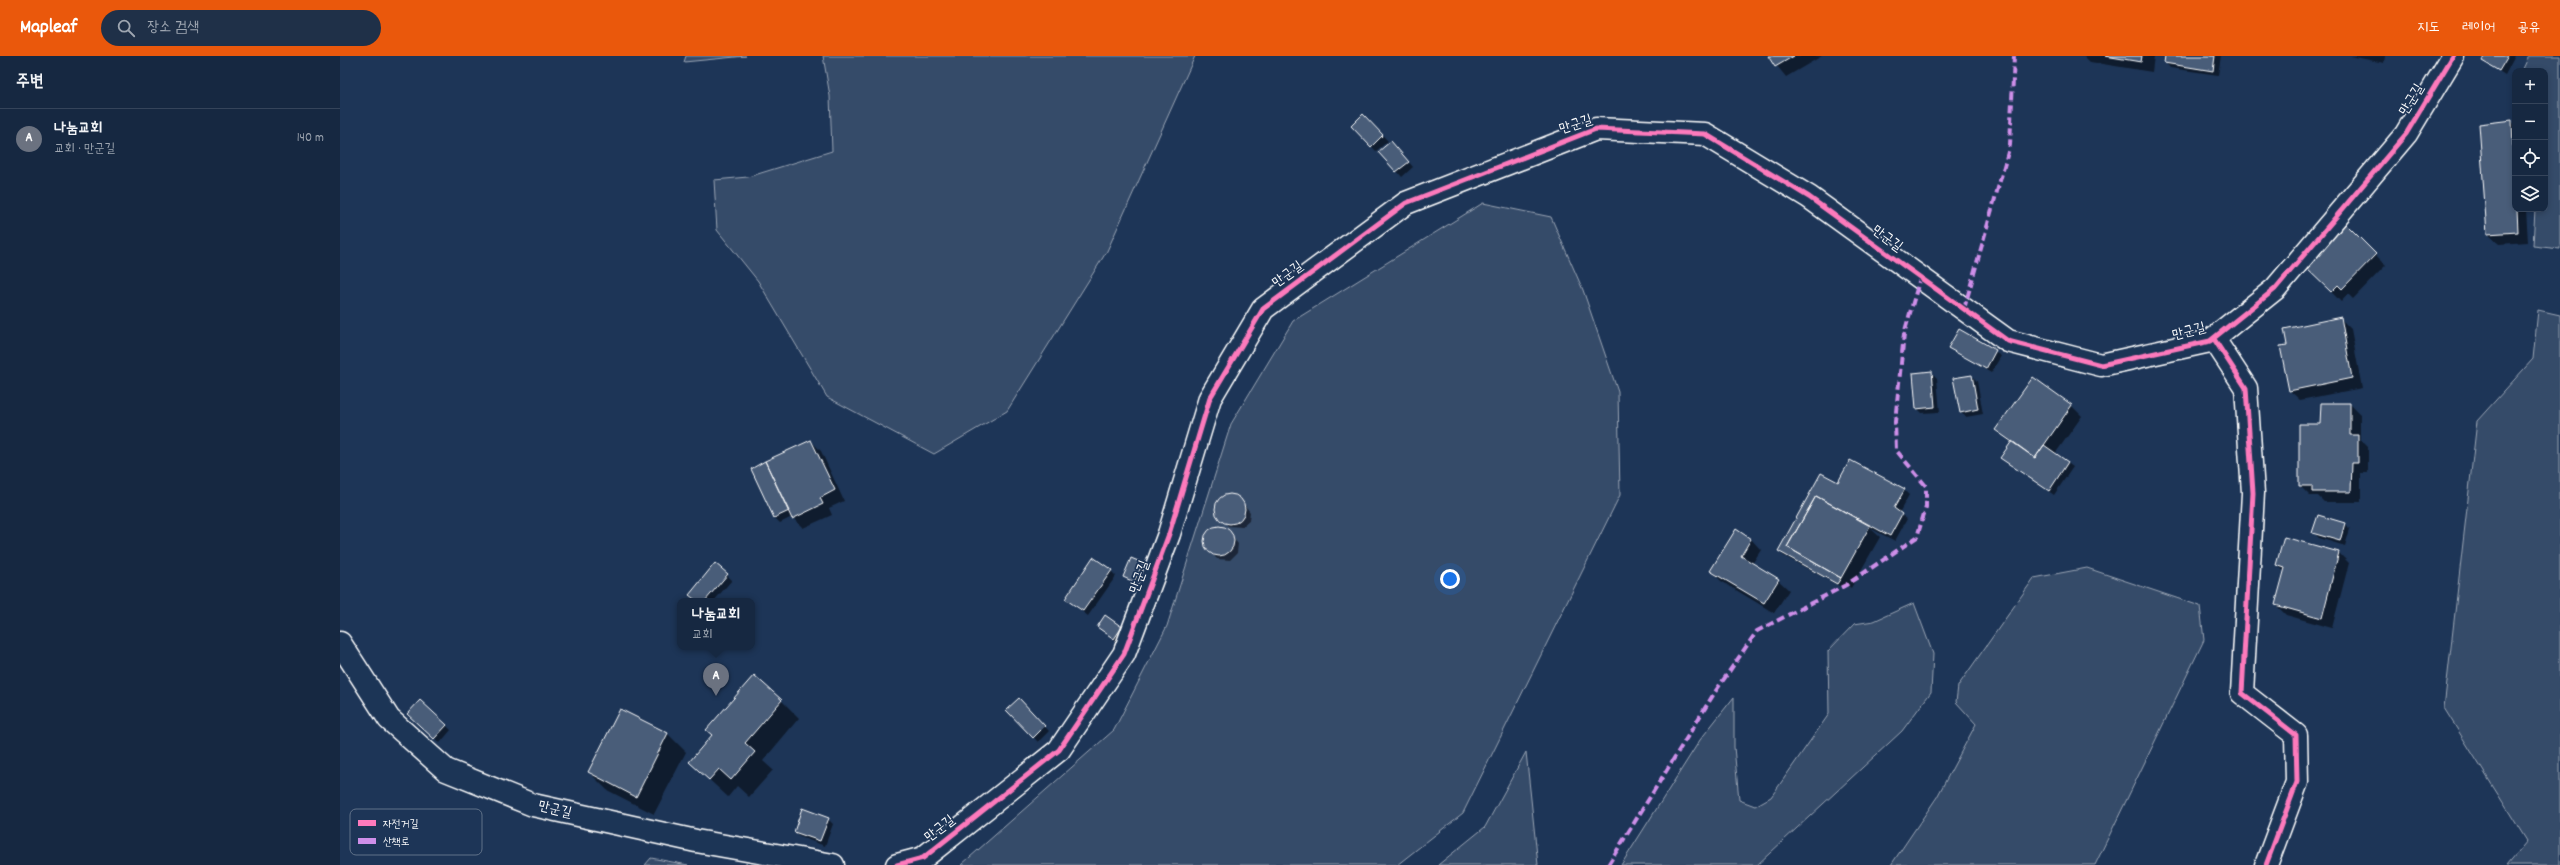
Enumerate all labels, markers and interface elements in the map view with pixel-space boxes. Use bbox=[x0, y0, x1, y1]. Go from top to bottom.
search box bbox=[101, 10, 381, 46]
text: Mapleaf bbox=[20, 15, 77, 42]
icon: search bbox=[115, 17, 137, 39]
text: 장소 검색 bbox=[147, 17, 199, 39]
text: 지도 bbox=[2417, 18, 2440, 38]
text: 레이어 bbox=[2462, 18, 2495, 38]
text: 공유 bbox=[2517, 18, 2540, 38]
map controls bbox=[2512, 68, 2548, 212]
button: + bbox=[2512, 68, 2548, 104]
text: 주변 bbox=[16, 71, 43, 95]
street label: 만군길 bbox=[2395, 80, 2430, 120]
button: − bbox=[2512, 104, 2548, 140]
street label: 만군길 bbox=[1557, 110, 1596, 140]
text: 나눔교회 bbox=[54, 118, 102, 140]
text: A bbox=[25, 129, 33, 148]
text: 140 m bbox=[297, 129, 324, 148]
text: 교회 · 만군길 bbox=[54, 140, 115, 159]
button: locate bbox=[2512, 140, 2548, 176]
button: layers bbox=[2512, 176, 2548, 212]
street label: 만군길 bbox=[1867, 221, 1907, 257]
street label: 만군길 bbox=[1268, 257, 1308, 293]
street label: 만군길 bbox=[2170, 318, 2209, 346]
street label: 만군길 bbox=[1125, 557, 1155, 596]
your location bbox=[1440, 569, 1460, 589]
popup bbox=[677, 598, 755, 650]
text: 나눔교회 bbox=[692, 604, 740, 626]
text: 교회 bbox=[692, 626, 713, 645]
pin: A bbox=[703, 663, 729, 696]
street label: 만군길 bbox=[536, 796, 574, 824]
legend bbox=[350, 809, 482, 855]
street label: 만군길 bbox=[921, 810, 960, 847]
text: 자전거길 bbox=[383, 817, 419, 833]
text: 산책로 bbox=[383, 835, 410, 851]

